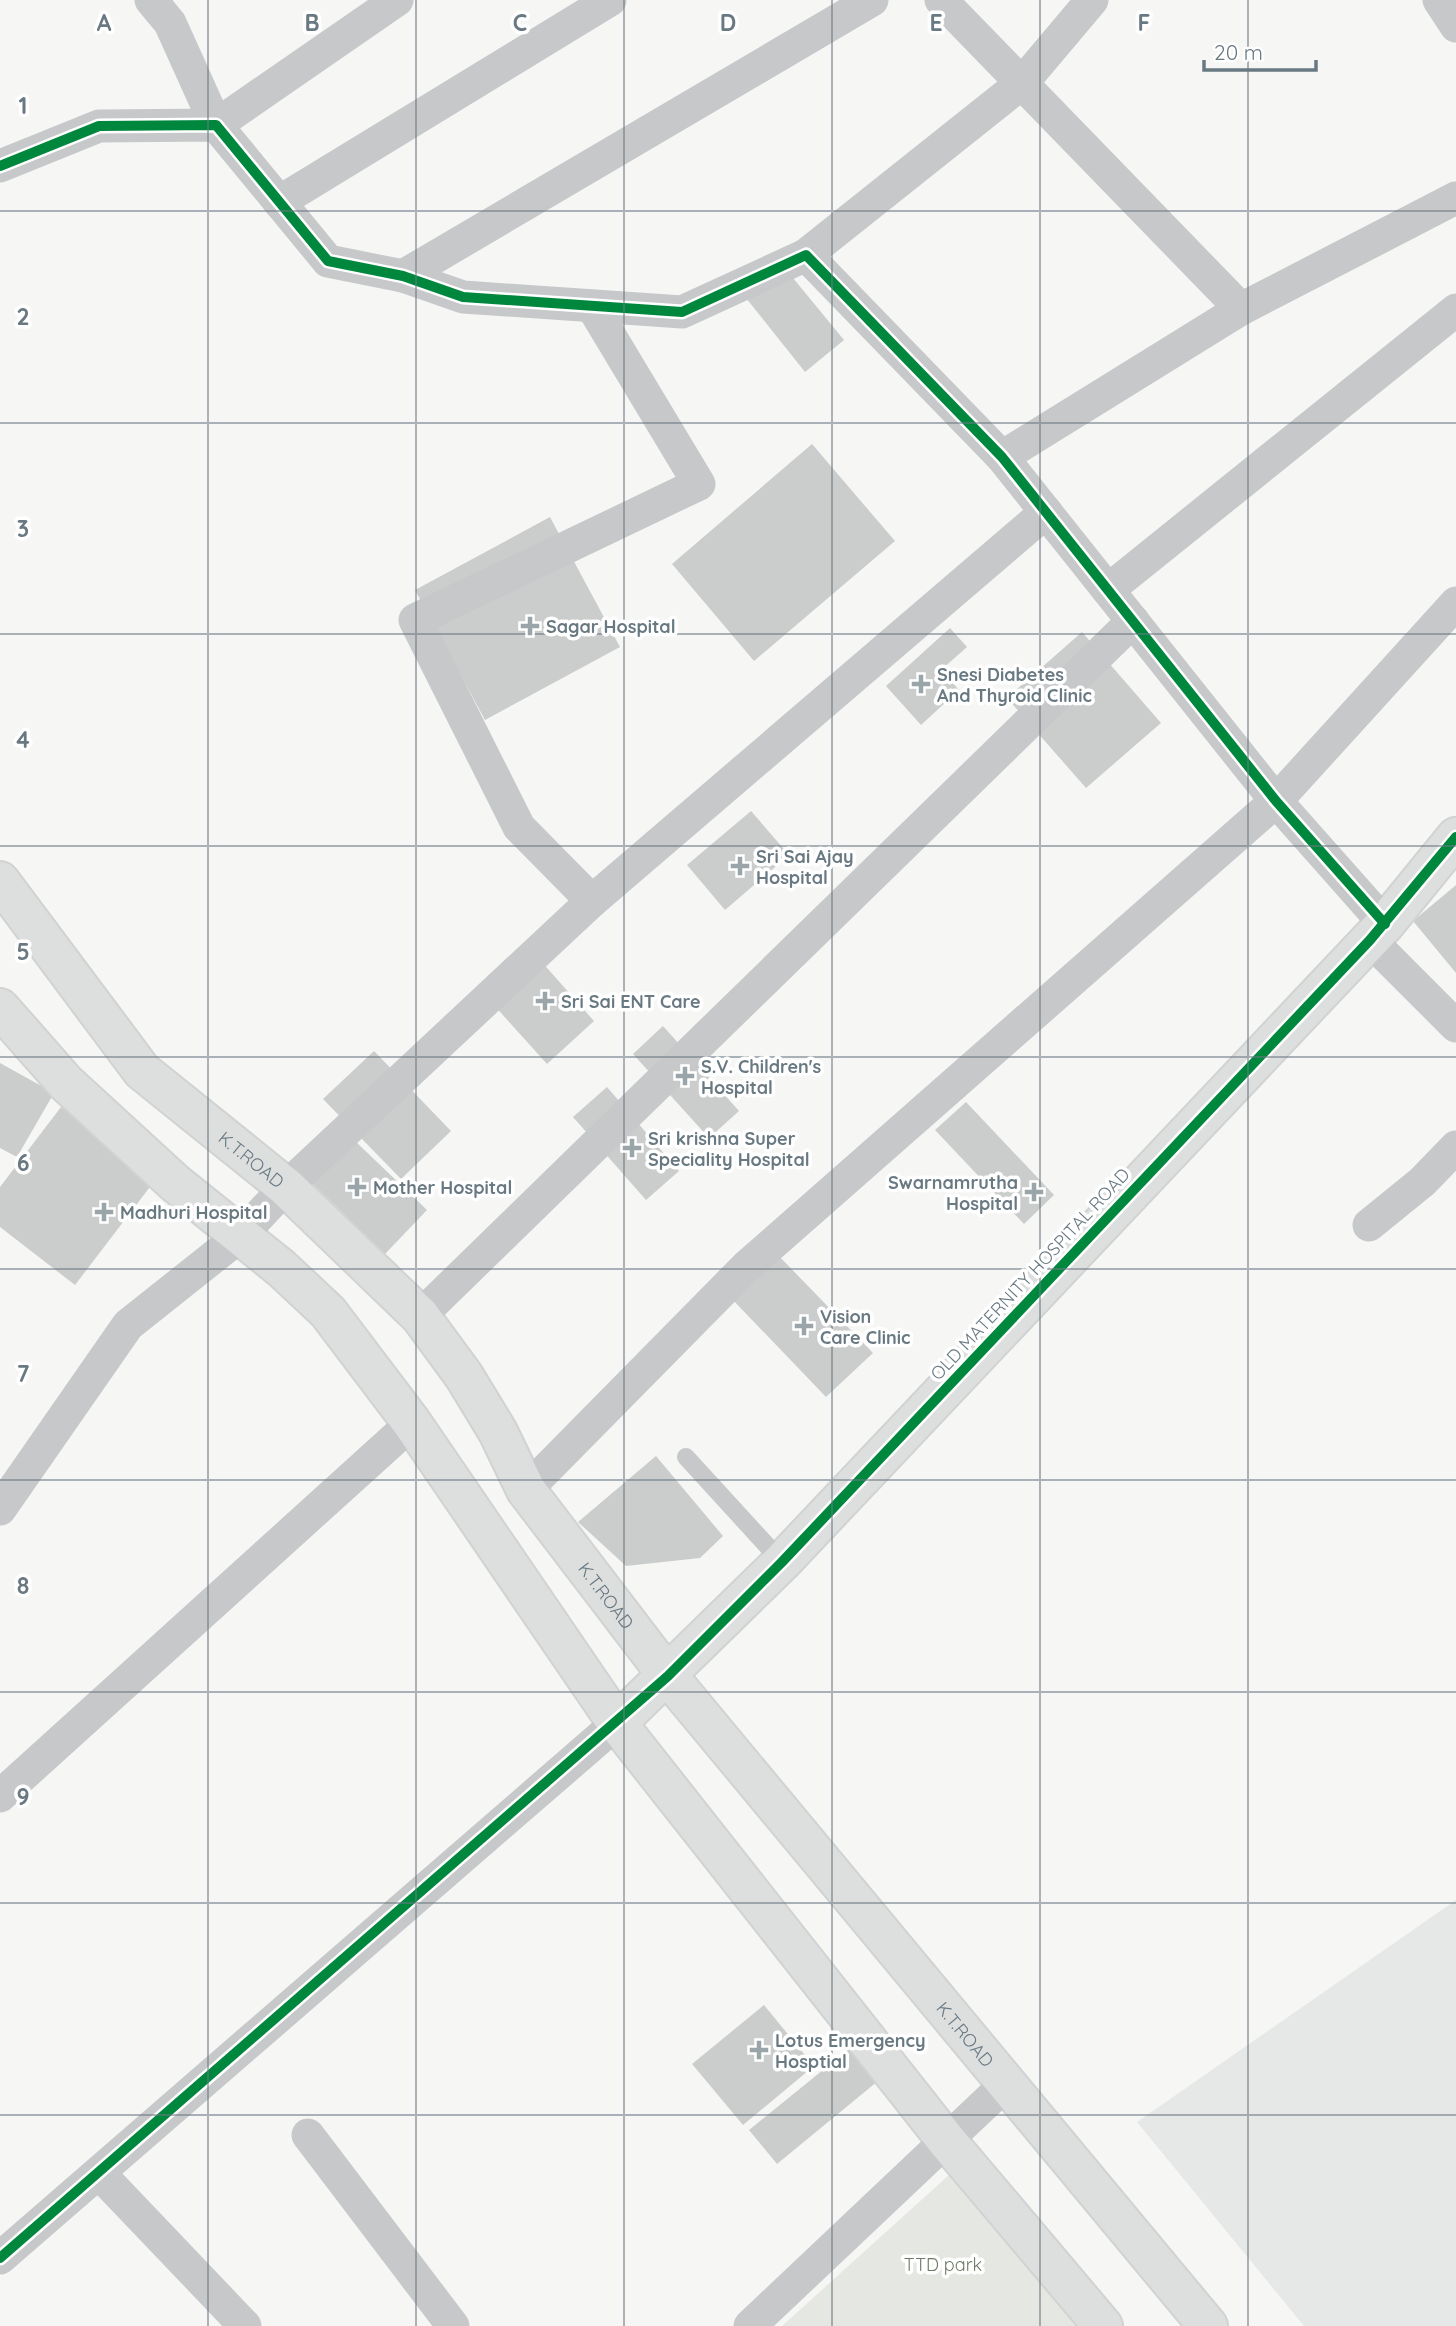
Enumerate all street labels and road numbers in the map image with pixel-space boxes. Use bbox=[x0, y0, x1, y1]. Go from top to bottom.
street label: K.T.ROAD bbox=[214, 1126, 289, 1193]
street label: OLD MATERNITY HOSPITAL ROAD bbox=[925, 1163, 1135, 1385]
street label: K.T.ROAD bbox=[574, 1557, 639, 1633]
street label: K.T.ROAD bbox=[932, 1997, 999, 2071]

